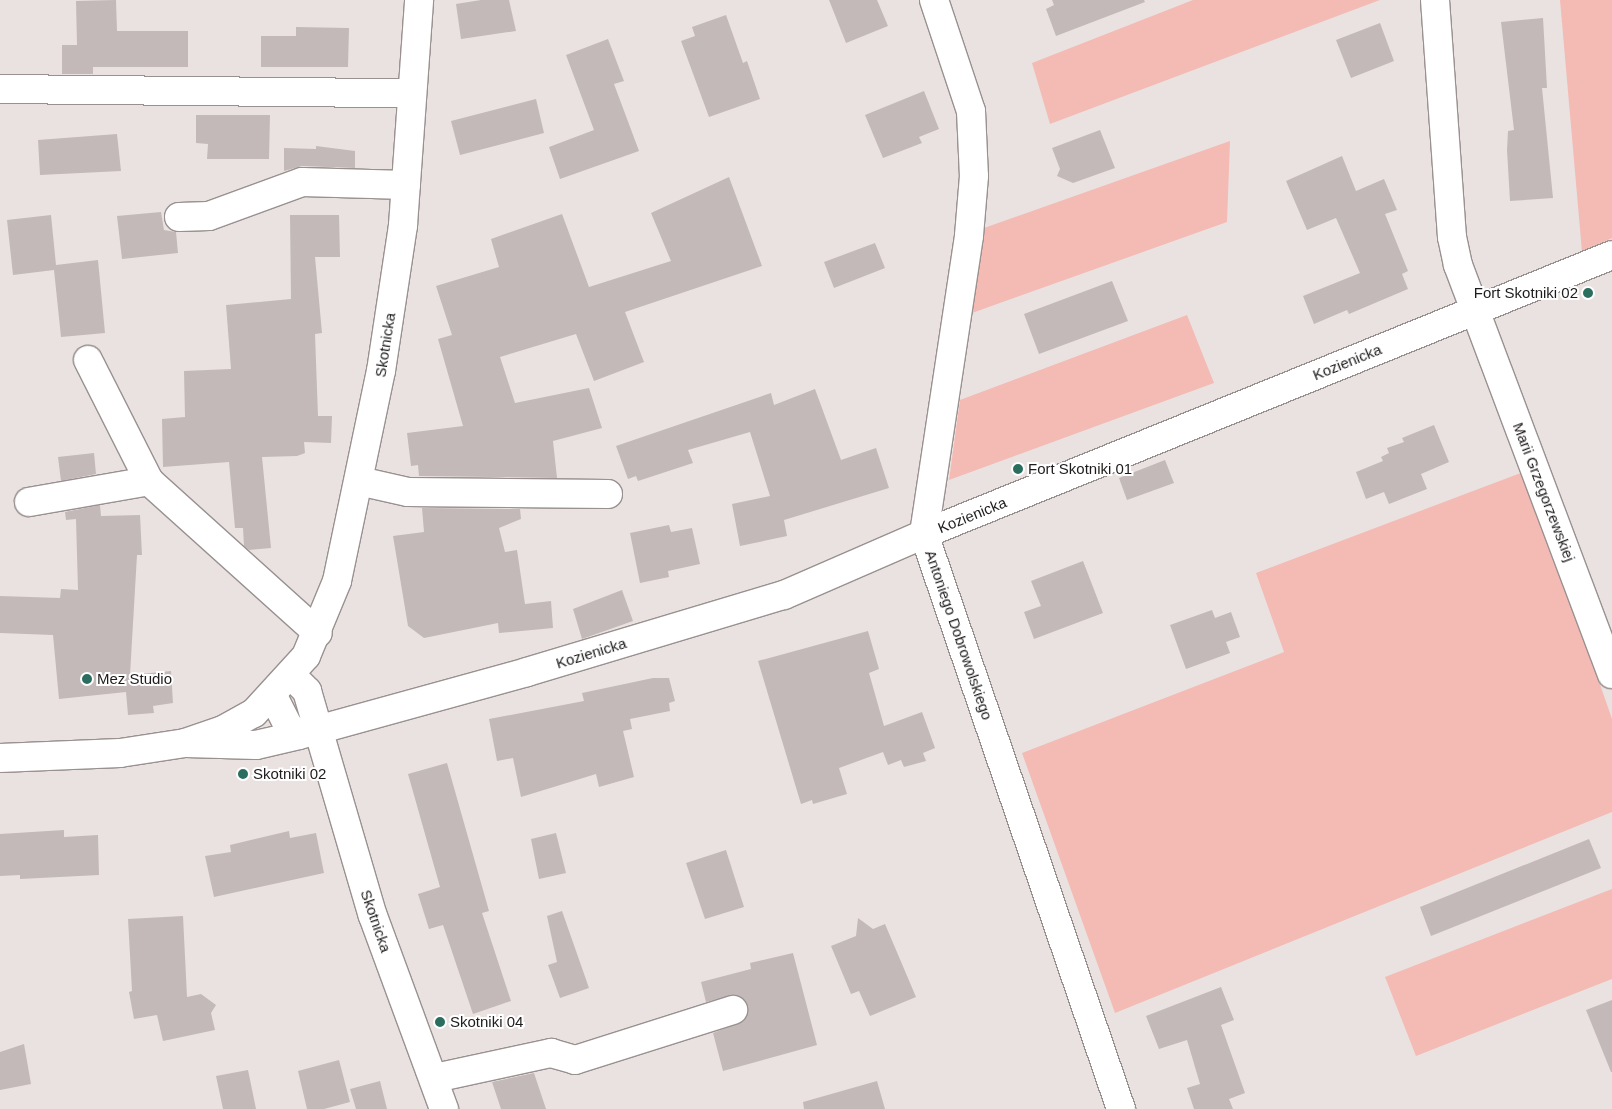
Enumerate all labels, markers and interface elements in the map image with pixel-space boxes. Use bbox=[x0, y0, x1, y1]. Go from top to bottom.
place label: Fort Skotniki 02 bbox=[1474, 284, 1578, 302]
marker: Fort Skotniki 02 bbox=[1582, 287, 1594, 299]
street label: Skotnicka bbox=[371, 311, 399, 379]
street label: Kozienicka bbox=[1310, 340, 1384, 384]
street label: Marii Grzegorzewskiej bbox=[1509, 420, 1579, 564]
place label: Fort Skotniki 01 bbox=[1028, 460, 1132, 478]
marker: Fort Skotniki 01 bbox=[1012, 463, 1024, 475]
street label: Kozienicka bbox=[935, 493, 1009, 537]
street label: Antoniego Dobrowolskiego bbox=[921, 548, 997, 722]
street label: Kozienicka bbox=[554, 634, 628, 672]
place label: Mez Studio bbox=[97, 670, 172, 688]
marker: Mez Studio bbox=[81, 673, 93, 685]
place label: Skotniki 02 bbox=[253, 765, 326, 783]
marker: Skotniki 02 bbox=[237, 768, 249, 780]
street label: Skotnicka bbox=[357, 887, 395, 955]
place label: Skotniki 04 bbox=[450, 1013, 523, 1031]
marker: Skotniki 04 bbox=[434, 1016, 446, 1028]

